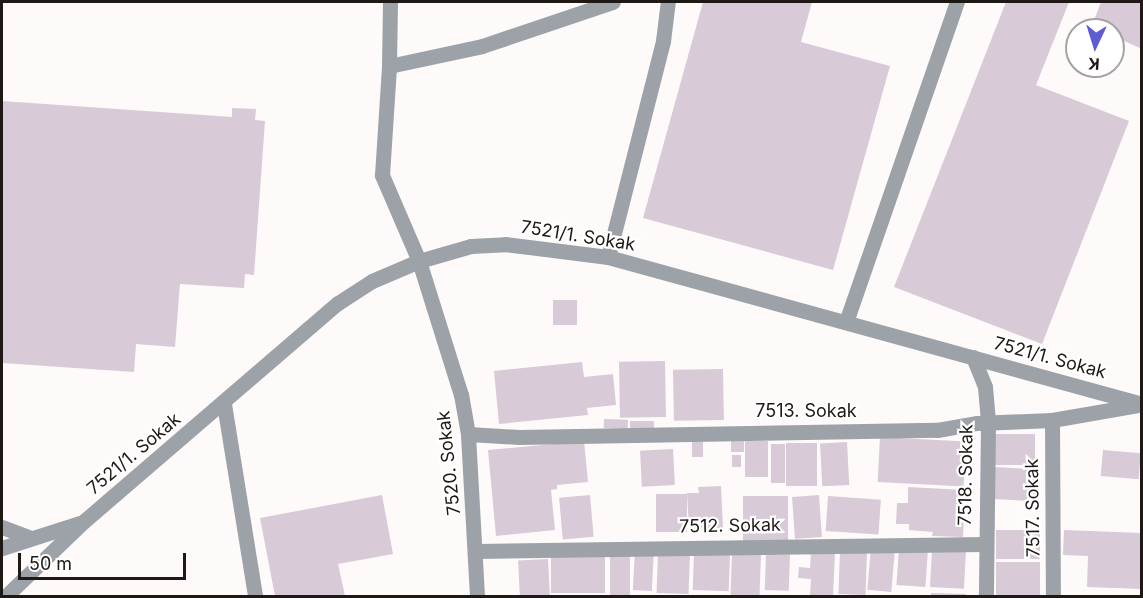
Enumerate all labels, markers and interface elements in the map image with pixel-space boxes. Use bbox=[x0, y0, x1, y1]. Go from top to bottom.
north arrow bbox=[1065, 18, 1125, 78]
text: K bbox=[1087, 54, 1100, 74]
street label: 7521/1. Sokak bbox=[519, 216, 637, 256]
street label: 7521/1. Sokak bbox=[991, 333, 1109, 383]
street label: 7513. Sokak bbox=[755, 400, 857, 422]
street label: 7521/1. Sokak bbox=[83, 409, 185, 499]
street label: 7520. Sokak bbox=[433, 410, 465, 516]
street label: 7518. Sokak bbox=[954, 424, 978, 526]
street label: 7517. Sokak bbox=[1021, 458, 1045, 558]
street label: 7512. Sokak bbox=[679, 514, 781, 538]
scale bar bbox=[21, 541, 189, 579]
text: 50 m bbox=[29, 553, 72, 574]

